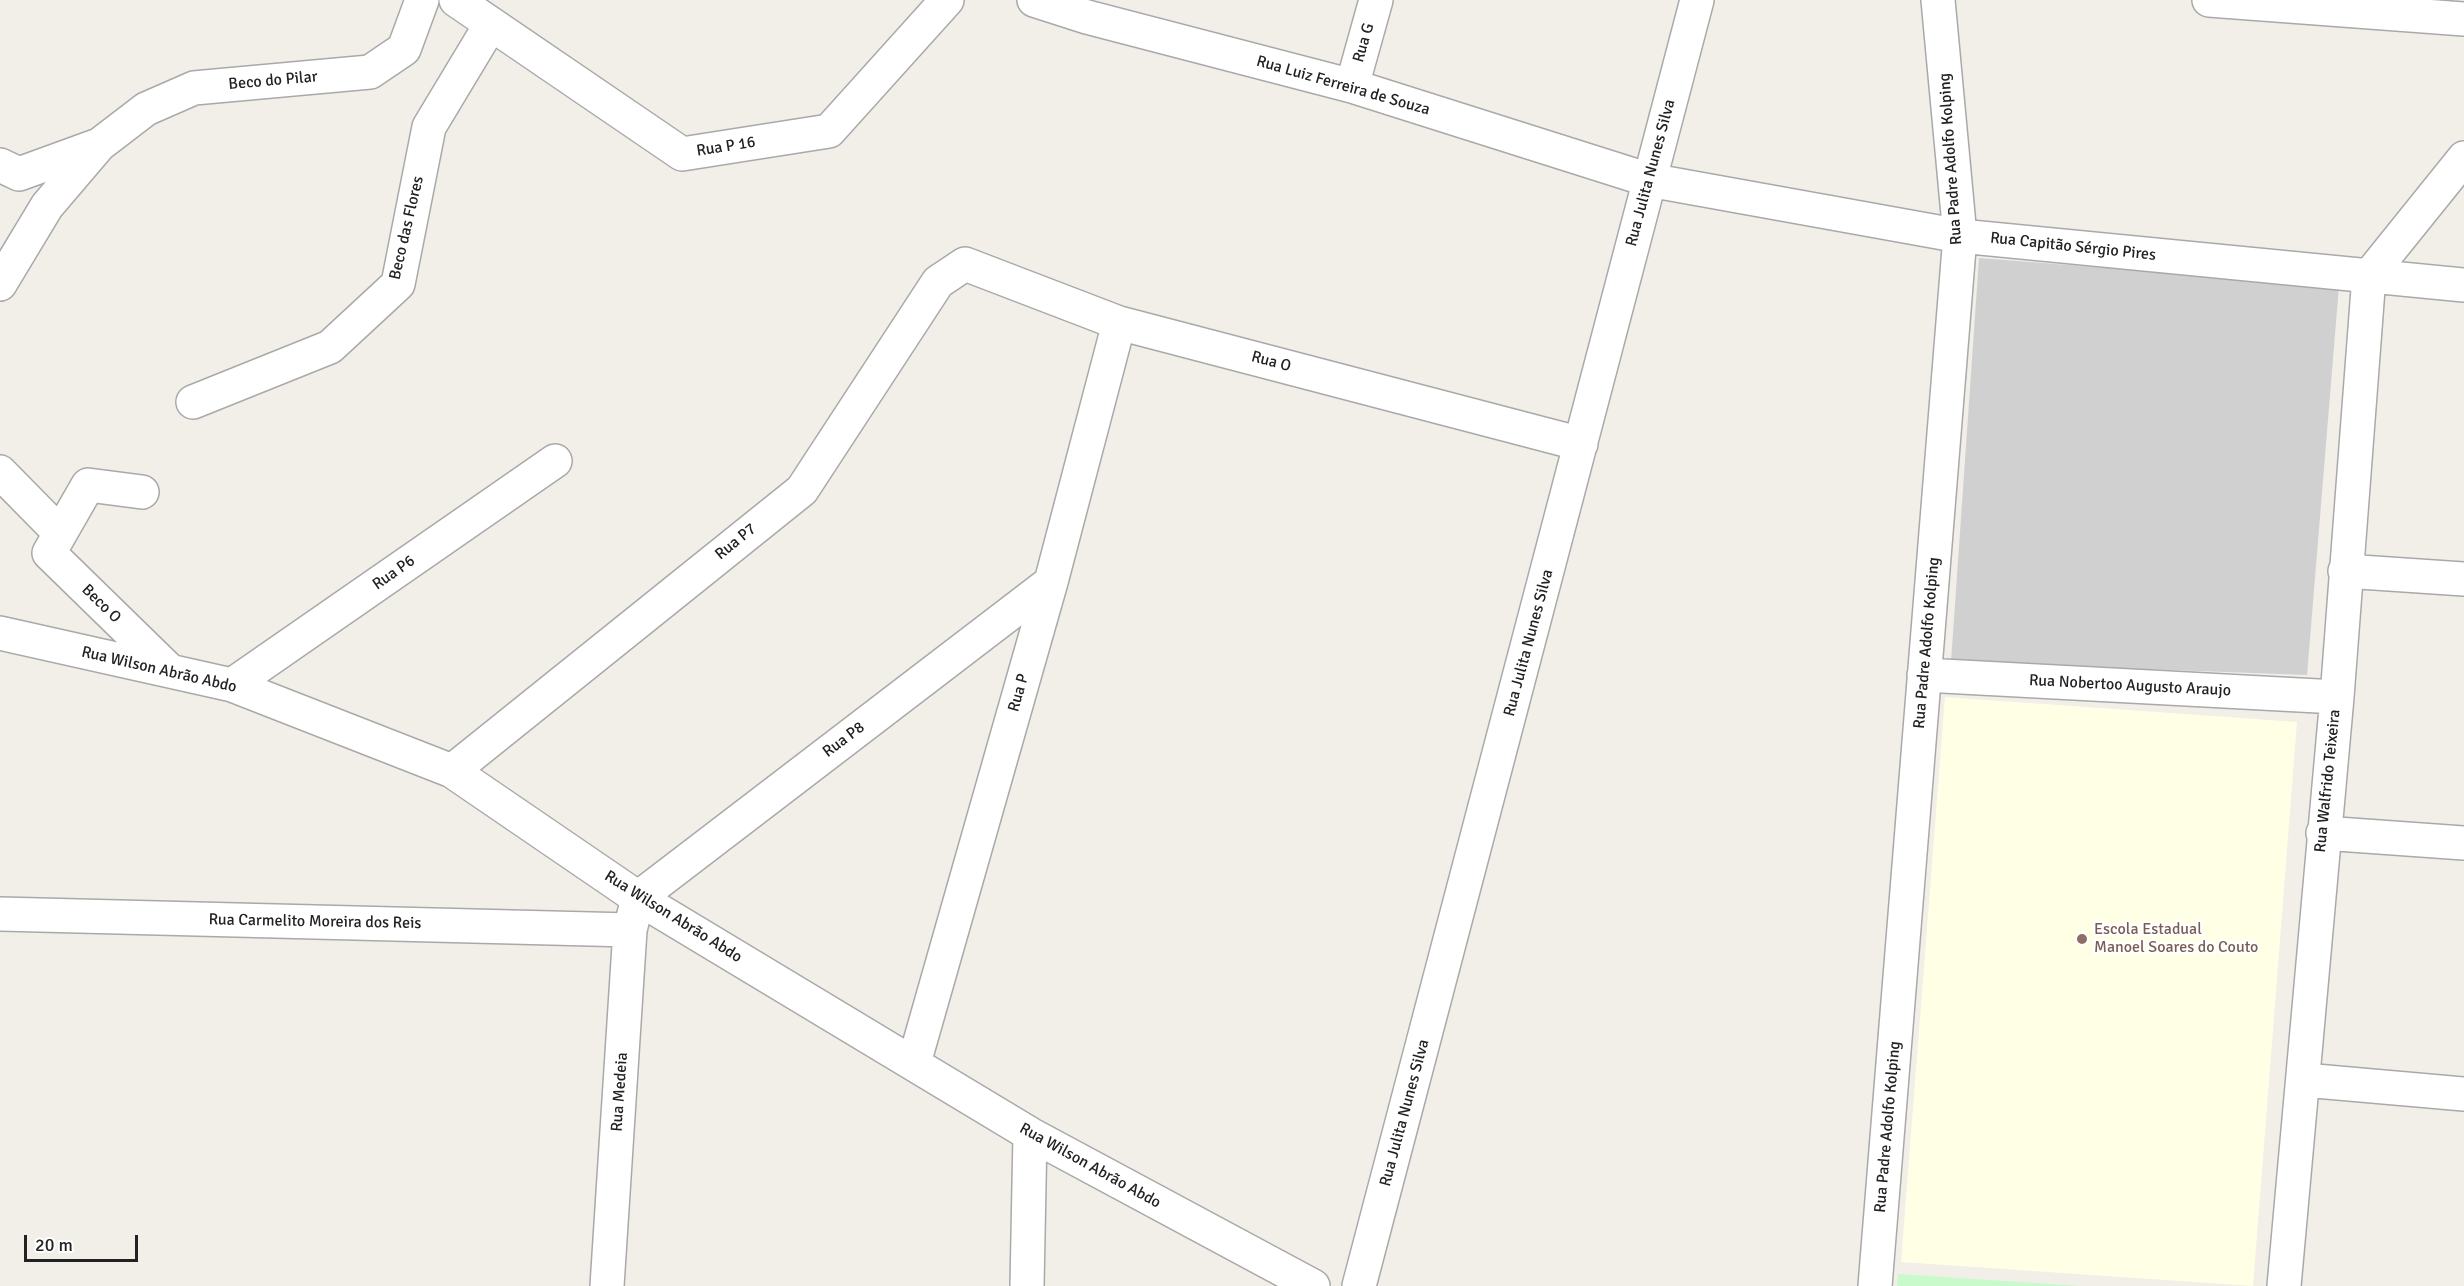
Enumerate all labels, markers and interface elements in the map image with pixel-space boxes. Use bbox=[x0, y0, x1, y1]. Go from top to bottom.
street label: Rua G bbox=[1349, 21, 1379, 65]
street label: Rua Luiz Ferreira de Souza bbox=[1254, 52, 1432, 120]
street label: Beco do Pilar bbox=[228, 68, 318, 94]
street label: Rua Padre Adolfo Kolping bbox=[1935, 72, 1967, 246]
street label: Rua Julita Nunes Silva bbox=[1622, 97, 1680, 249]
street label: Rua P 16 bbox=[695, 133, 757, 161]
street label: Beco das Flores bbox=[386, 174, 428, 282]
street label: Rua Capitão Sérgio Pires bbox=[1989, 229, 2157, 265]
street label: Rua O bbox=[1249, 348, 1293, 376]
street label: Rua P7 bbox=[712, 520, 760, 564]
street label: Rua P6 bbox=[369, 552, 419, 594]
street label: Rua Padre Adolfo Kolping bbox=[1910, 556, 1944, 730]
street label: Rua Julita Nunes Silva bbox=[1500, 567, 1558, 719]
street label: Beco O bbox=[77, 581, 125, 627]
street label: Rua Wilson Abrão Abdo bbox=[79, 643, 239, 697]
street label: Rua Nobertoo Augusto Araujo bbox=[2029, 671, 2231, 701]
street label: Rua P bbox=[1004, 672, 1034, 714]
street label: Rua Walfrido Teixeira bbox=[2311, 708, 2345, 854]
street label: Rua P8 bbox=[819, 718, 869, 762]
street label: Rua Wilson Abrão Abdo bbox=[601, 867, 745, 967]
street label: Rua Carmelito Moreira dos Reis bbox=[208, 911, 422, 933]
place label: Escola Estadual Manoel Soares do Couto bbox=[2094, 920, 2258, 958]
marker: Escola Estadual Manoel Soares do Couto bbox=[2075, 932, 2089, 946]
street label: Rua Julita Nunes Silva bbox=[1376, 1037, 1434, 1189]
street label: Rua Padre Adolfo Kolping bbox=[1871, 1040, 1905, 1214]
street label: Rua Medeia bbox=[608, 1052, 632, 1132]
street label: Rua Wilson Abrão Abdo bbox=[1016, 1119, 1164, 1213]
scale bar bbox=[27, 1223, 141, 1261]
text: 20 m bbox=[35, 1234, 73, 1256]

